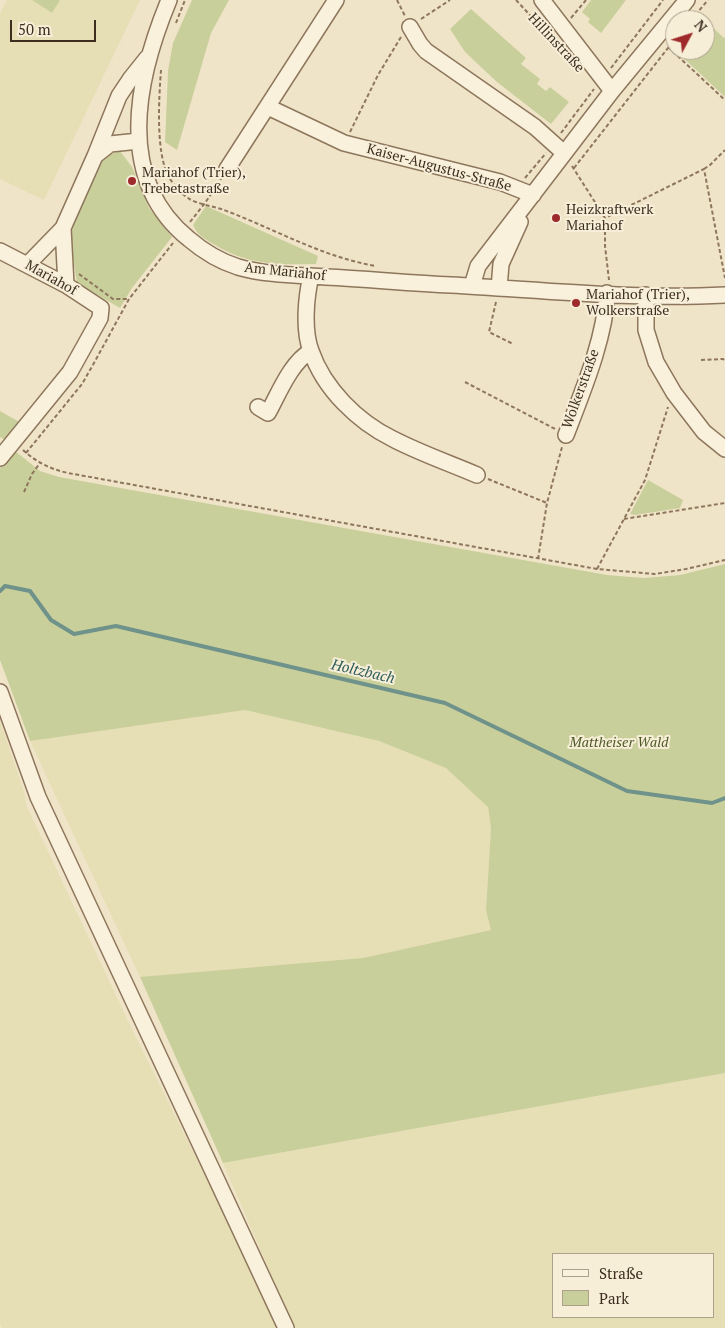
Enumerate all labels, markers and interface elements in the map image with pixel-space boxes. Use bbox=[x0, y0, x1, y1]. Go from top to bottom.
scale bar bbox=[12, 10, 99, 42]
street label: Hillinstraße bbox=[524, 10, 588, 76]
north arrow bbox=[665, 10, 715, 60]
text: N bbox=[690, 16, 712, 36]
text: 50 m bbox=[18, 19, 51, 39]
street label: Kaiser-Augustus-Straße bbox=[365, 141, 513, 195]
place label: Mariahof (Trier), Trebetastraße bbox=[142, 165, 246, 198]
marker: Mariahof (Trier), Trebetastraße bbox=[126, 175, 138, 187]
place label: Heizkraftwerk Mariahof bbox=[566, 202, 653, 234]
marker: Heizkraftwerk Mariahof bbox=[550, 212, 562, 224]
street label: Mariahof bbox=[22, 257, 80, 299]
street label: Am Mariahof bbox=[244, 259, 326, 285]
place label: Mariahof (Trier), Wolkerstraße bbox=[586, 287, 690, 320]
marker: Mariahof (Trier), Wolkerstraße bbox=[570, 297, 582, 309]
street label: Wolkerstraße bbox=[559, 347, 603, 431]
water label: Holtzbach bbox=[329, 656, 397, 688]
park label: Mattheiser Wald bbox=[569, 735, 669, 751]
legend bbox=[552, 1253, 715, 1318]
text: Straße bbox=[599, 1263, 643, 1283]
text: Park bbox=[599, 1288, 629, 1308]

